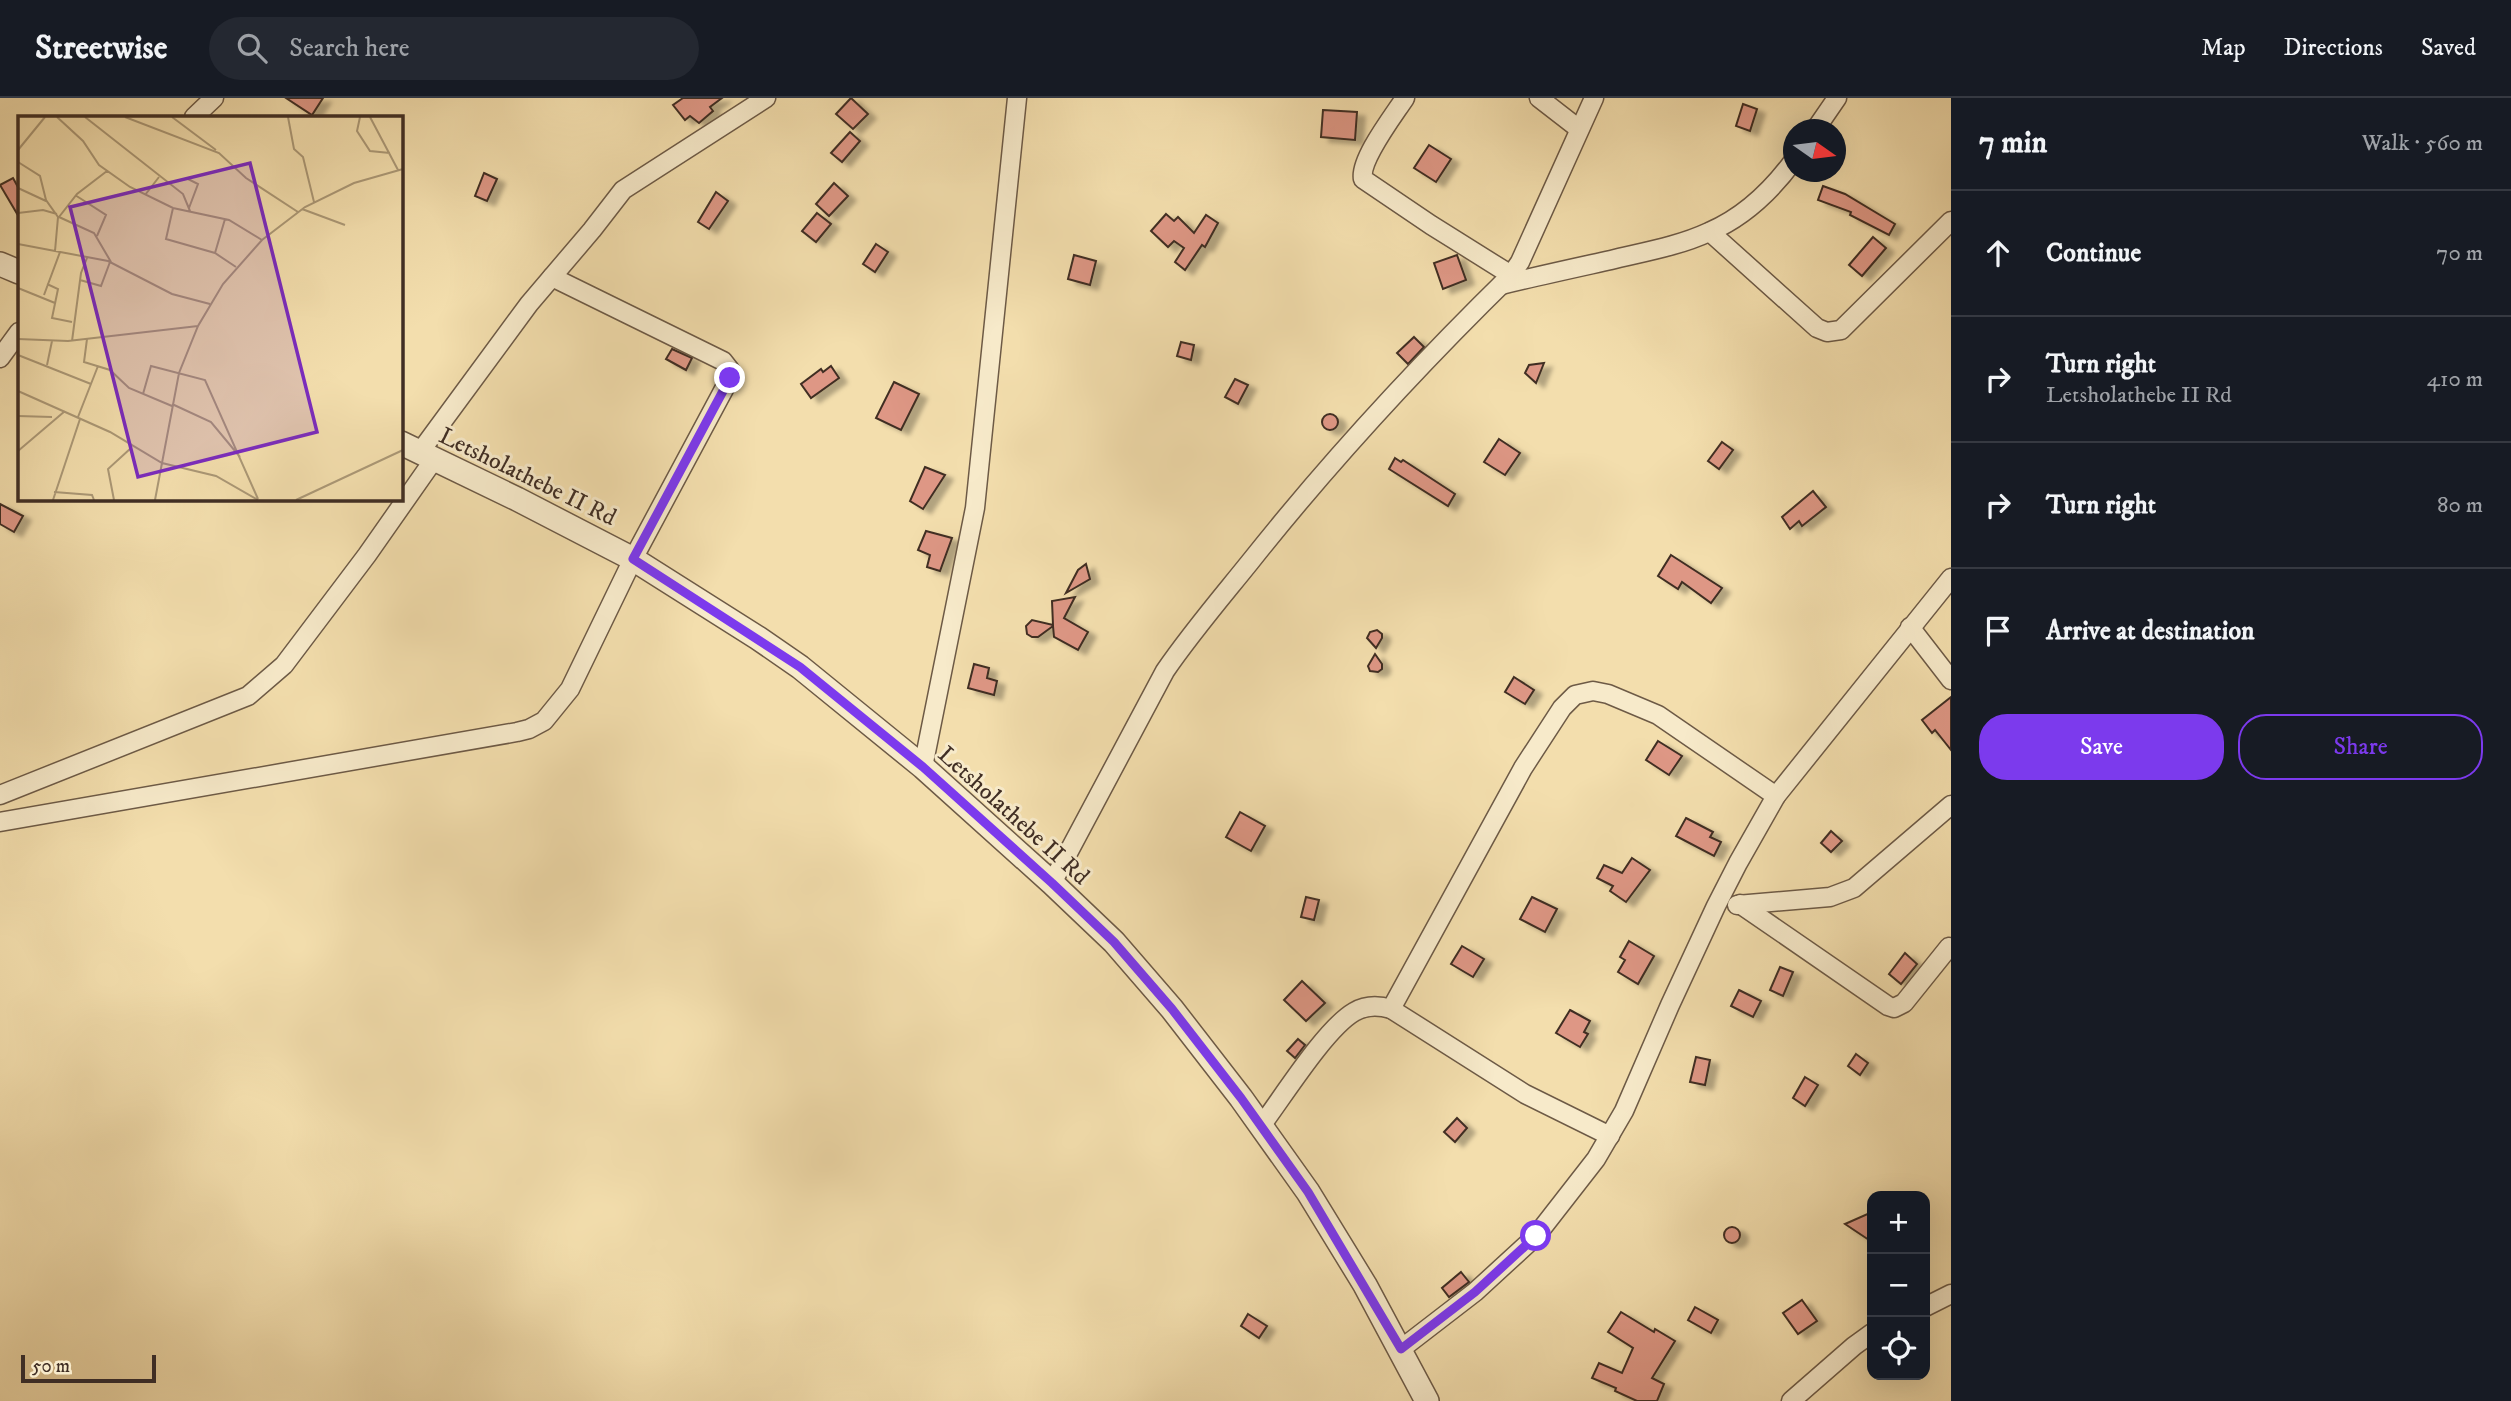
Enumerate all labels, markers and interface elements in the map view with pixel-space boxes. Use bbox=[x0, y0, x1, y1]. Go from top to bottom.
search box bbox=[209, 17, 699, 80]
text: Streetwise bbox=[35, 28, 167, 69]
icon: search bbox=[233, 29, 271, 67]
text: Search here bbox=[289, 32, 409, 65]
text: Map bbox=[2201, 33, 2246, 63]
text: Directions bbox=[2284, 33, 2383, 63]
text: Saved bbox=[2421, 33, 2476, 63]
inset map bbox=[18, 116, 402, 500]
north arrow bbox=[1783, 119, 1846, 182]
text: 7 min bbox=[1979, 125, 2047, 162]
text: Walk · 560 m bbox=[2362, 129, 2483, 158]
icon: ahead bbox=[1979, 234, 2017, 272]
text: Continue bbox=[2046, 237, 2141, 270]
text: 70 m bbox=[2436, 239, 2483, 268]
text: Turn right bbox=[2046, 348, 2156, 381]
icon: right bbox=[1979, 360, 2017, 398]
route end bbox=[714, 362, 745, 393]
text: 410 m bbox=[2427, 365, 2483, 394]
text: Letsholathebe II Rd bbox=[2046, 381, 2232, 410]
street label: Letsholathebe II Rd bbox=[434, 421, 621, 533]
icon: right bbox=[1979, 486, 2017, 524]
text: Turn right bbox=[2046, 489, 2156, 522]
text: 80 m bbox=[2437, 491, 2483, 520]
icon: arrive bbox=[1979, 612, 2017, 650]
text: Arrive at destination bbox=[2046, 615, 2255, 648]
button: Save bbox=[1979, 714, 2224, 780]
button: Share bbox=[2238, 714, 2483, 780]
street label: Letsholathebe II Rd bbox=[931, 740, 1095, 892]
map controls bbox=[1867, 1191, 1930, 1380]
button: + bbox=[1867, 1191, 1930, 1254]
route start bbox=[1520, 1220, 1551, 1251]
button: − bbox=[1867, 1254, 1930, 1317]
button: locate bbox=[1867, 1317, 1930, 1380]
scale bar bbox=[21, 1352, 156, 1384]
text: 50 m bbox=[32, 1355, 70, 1378]

